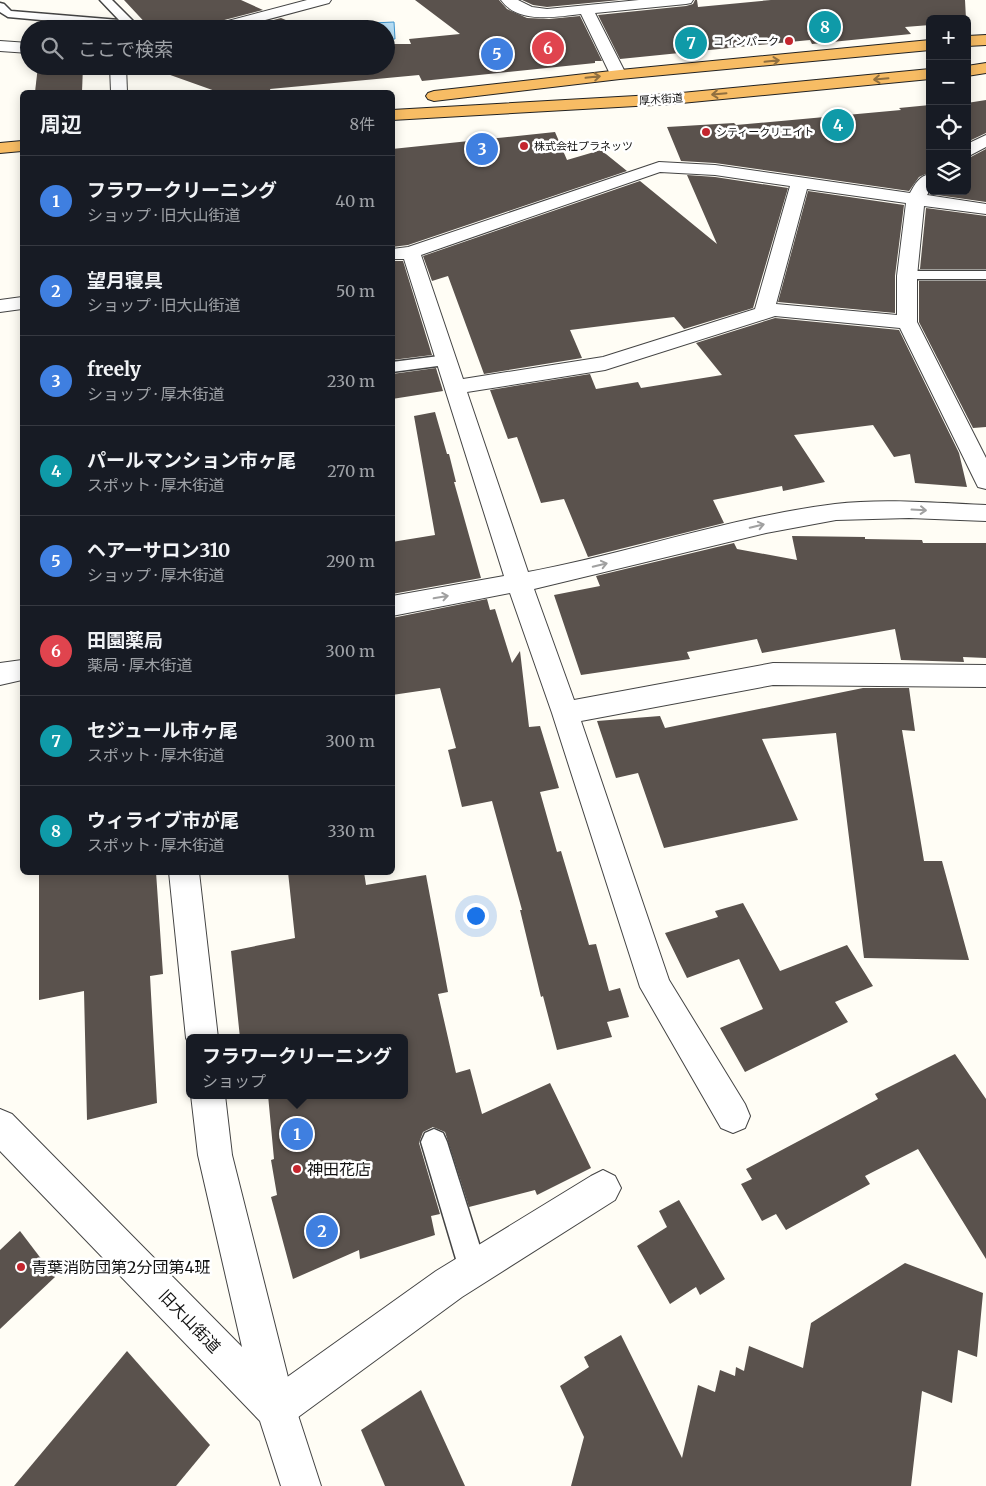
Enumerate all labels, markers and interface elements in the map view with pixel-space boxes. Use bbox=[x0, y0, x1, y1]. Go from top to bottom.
pin: 8 bbox=[809, 8, 841, 46]
map controls bbox=[926, 15, 971, 195]
button: + bbox=[926, 15, 971, 60]
search box bbox=[20, 20, 395, 75]
pin: 7 bbox=[675, 24, 707, 62]
pin: 6 bbox=[532, 29, 564, 67]
icon: search bbox=[38, 34, 66, 62]
place label: コインパーク bbox=[713, 34, 779, 48]
pin: 5 bbox=[481, 35, 513, 73]
marker: コインパーク bbox=[783, 35, 795, 47]
text: ここで検索 bbox=[78, 37, 173, 61]
one-way arrow bbox=[764, 56, 780, 66]
button: − bbox=[926, 60, 971, 105]
one-way arrow bbox=[585, 72, 601, 82]
one-way arrow bbox=[873, 74, 889, 84]
one-way arrow bbox=[712, 89, 728, 99]
street label: 厚木街道 bbox=[639, 90, 683, 108]
button: locate bbox=[926, 105, 971, 150]
pin: 4 bbox=[822, 106, 854, 144]
text: 周辺 bbox=[40, 111, 82, 138]
text: 8件 bbox=[349, 114, 375, 134]
place label: シティークリエイト bbox=[716, 125, 814, 139]
marker: シティークリエイト bbox=[700, 126, 712, 138]
pin: 3 bbox=[466, 130, 498, 168]
place label: 株式会社プラネッツ bbox=[534, 139, 633, 153]
marker: 株式会社プラネッツ bbox=[518, 140, 530, 152]
button: layers bbox=[926, 150, 971, 195]
text: フラワークリーニング bbox=[87, 178, 277, 202]
text: 1 bbox=[52, 191, 60, 211]
text: 40 m bbox=[335, 191, 375, 211]
text: ショップ · 旧大山街道 bbox=[87, 205, 240, 225]
text: 望月寝具 bbox=[87, 268, 163, 292]
text: 2 bbox=[51, 281, 61, 301]
text: 50 m bbox=[336, 281, 375, 301]
text: ショップ · 旧大山街道 bbox=[87, 295, 240, 315]
text: freely bbox=[87, 357, 141, 381]
text: 3 bbox=[51, 371, 61, 391]
text: 230 m bbox=[327, 371, 375, 391]
text: ショップ · 厚木街道 bbox=[87, 384, 224, 404]
text: パールマンション市ヶ尾 bbox=[87, 448, 296, 472]
text: 4 bbox=[51, 461, 61, 481]
text: 270 m bbox=[327, 461, 375, 481]
text: スポット · 厚木街道 bbox=[87, 475, 224, 495]
one-way arrow bbox=[910, 506, 926, 515]
one-way arrow bbox=[749, 521, 765, 530]
text: ヘアーサロン310 bbox=[87, 538, 230, 562]
text: 5 bbox=[51, 551, 61, 571]
text: 290 m bbox=[326, 551, 375, 571]
one-way arrow bbox=[591, 559, 607, 569]
text: ショップ · 厚木街道 bbox=[87, 565, 224, 585]
one-way arrow bbox=[432, 592, 448, 602]
text: 田園薬局 bbox=[87, 628, 163, 652]
text: 6 bbox=[51, 641, 61, 661]
text: 300 m bbox=[326, 641, 375, 661]
text: 薬局 · 厚木街道 bbox=[87, 655, 192, 675]
text: セジュール市ヶ尾 bbox=[87, 718, 238, 742]
text: 7 bbox=[51, 731, 61, 751]
text: 300 m bbox=[326, 731, 375, 751]
text: スポット · 厚木街道 bbox=[87, 745, 224, 765]
text: ウィライブ市が尾 bbox=[87, 808, 239, 832]
text: 8 bbox=[51, 821, 61, 841]
text: 330 m bbox=[328, 821, 375, 841]
text: スポット · 厚木街道 bbox=[87, 835, 224, 855]
your location bbox=[463, 903, 489, 929]
popup bbox=[186, 1034, 408, 1099]
text: フラワークリーニング bbox=[202, 1044, 392, 1068]
text: ショップ bbox=[202, 1071, 266, 1091]
pin: 1 bbox=[281, 1115, 313, 1153]
place label: 神田花店 bbox=[307, 1159, 371, 1179]
marker: 神田花店 bbox=[291, 1163, 303, 1175]
pin: 2 bbox=[306, 1212, 338, 1250]
place label: 青葉消防団第2分団第4班 bbox=[31, 1257, 210, 1277]
marker: 青葉消防団第2分団第4班 bbox=[15, 1261, 27, 1273]
street label: 旧大山街道 bbox=[155, 1285, 225, 1357]

